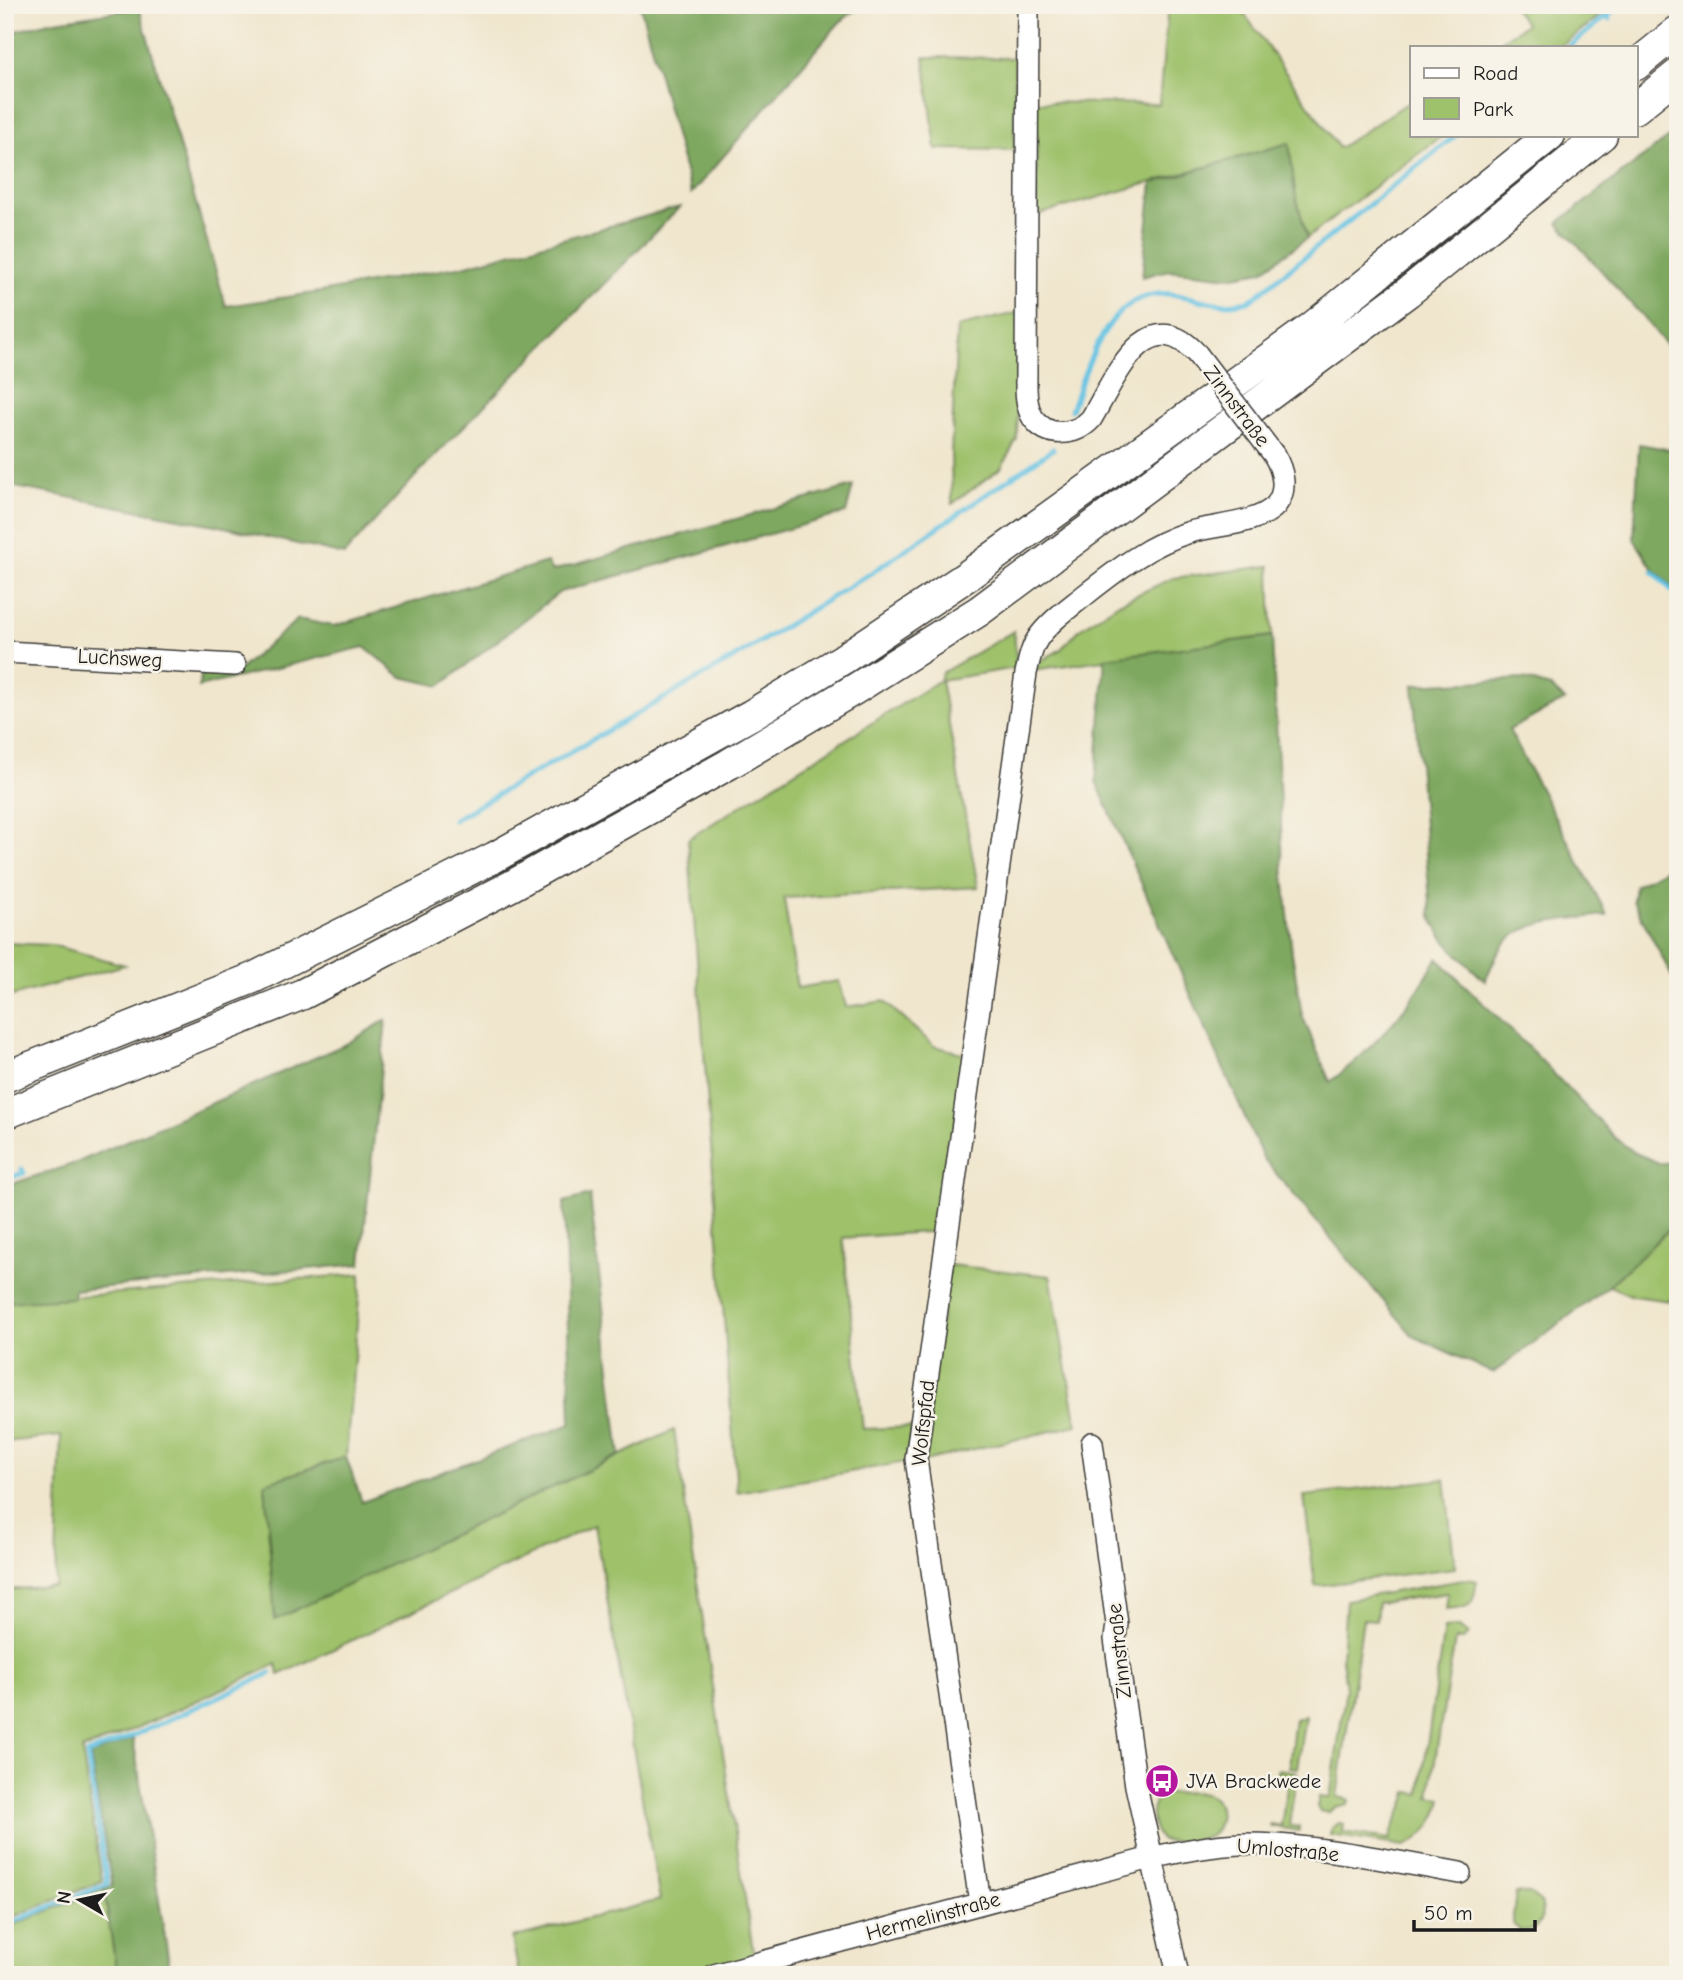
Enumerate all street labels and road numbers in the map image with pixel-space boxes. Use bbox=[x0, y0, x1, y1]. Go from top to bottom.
street label: Zinnstraße bbox=[1199, 361, 1275, 451]
street label: Luchsweg bbox=[77, 644, 163, 672]
street label: Wolfspfad bbox=[907, 1379, 939, 1467]
street label: Zinnstraße bbox=[1102, 1602, 1136, 1700]
street label: Umlostraße bbox=[1236, 1834, 1340, 1866]
street label: Hermelinstraße bbox=[863, 1887, 1003, 1945]

